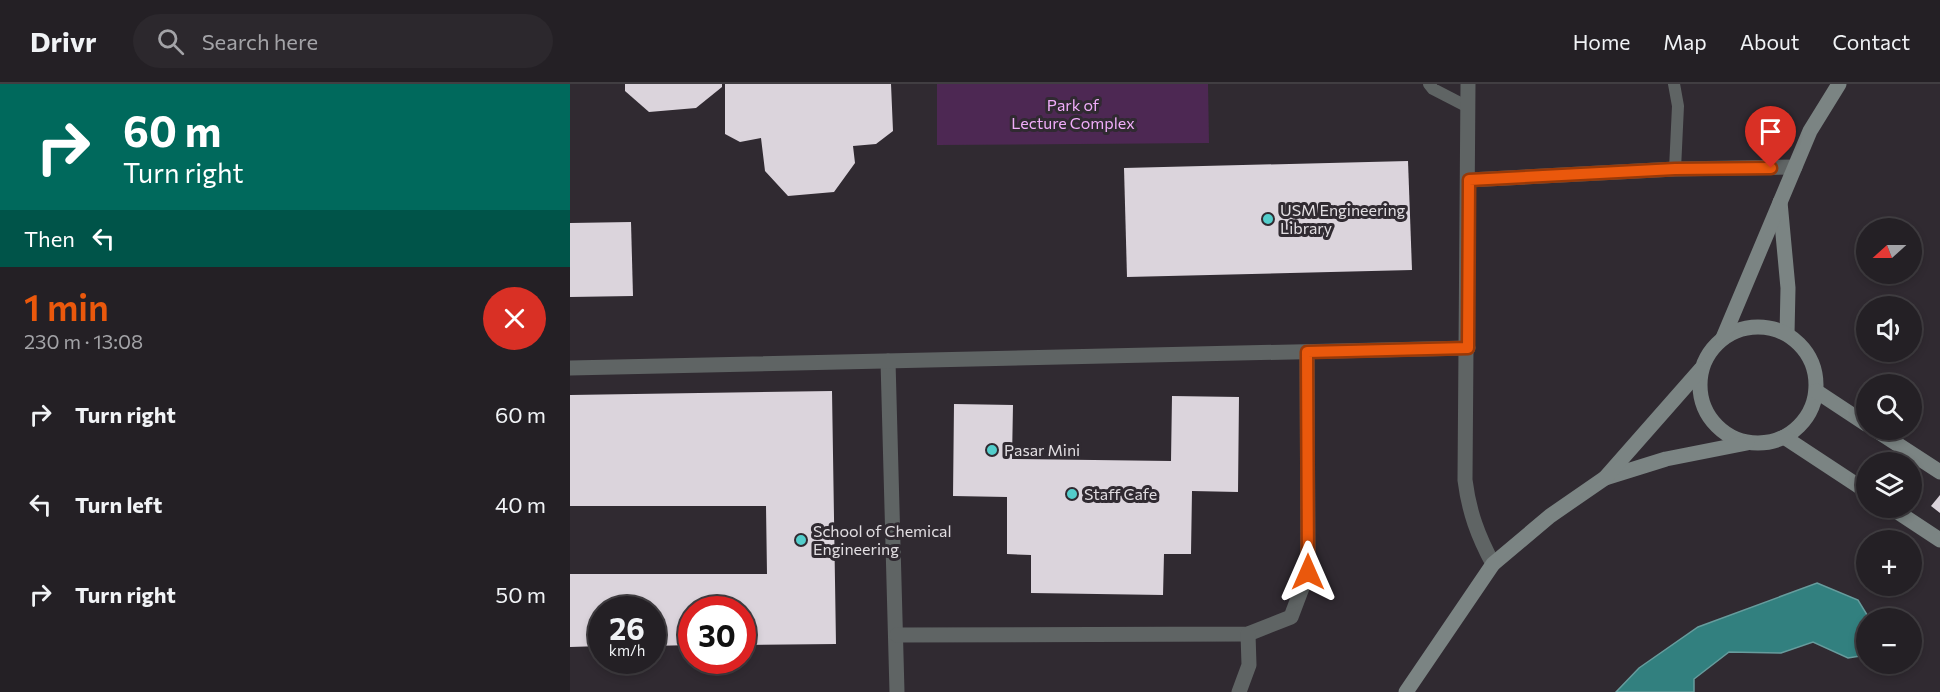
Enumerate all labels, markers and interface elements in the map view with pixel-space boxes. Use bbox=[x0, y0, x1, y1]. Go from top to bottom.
search box bbox=[133, 14, 553, 68]
text: Drivr bbox=[30, 24, 97, 58]
icon: search bbox=[154, 25, 187, 58]
text: Search here bbox=[202, 28, 318, 55]
text: Home bbox=[1573, 29, 1630, 54]
text: Map bbox=[1663, 29, 1707, 54]
text: About bbox=[1740, 29, 1799, 54]
text: Contact bbox=[1832, 29, 1910, 54]
park label: Park of Lecture Complex bbox=[1011, 95, 1135, 132]
text: 60 m bbox=[123, 104, 222, 156]
pin bbox=[1745, 106, 1796, 168]
icon: right bbox=[24, 108, 102, 186]
icon: arrive bbox=[1754, 115, 1787, 148]
text: Turn right bbox=[123, 156, 243, 189]
place label: USM Engineering Library bbox=[1280, 200, 1406, 237]
marker: USM Engineering Library bbox=[1261, 212, 1275, 226]
north arrow bbox=[1856, 218, 1922, 284]
map controls bbox=[1856, 218, 1922, 674]
icon: left bbox=[87, 222, 120, 255]
text: Then bbox=[24, 225, 75, 252]
text: 1 min bbox=[24, 284, 109, 328]
button: close bbox=[483, 287, 546, 350]
button: sound bbox=[1856, 296, 1922, 362]
text: 230 m · 13:08 bbox=[24, 329, 143, 353]
button: search bbox=[1856, 374, 1922, 440]
icon: right bbox=[24, 398, 57, 431]
text: Turn right bbox=[75, 401, 176, 428]
text: 60 m bbox=[495, 401, 546, 428]
place label: Pasar Mini bbox=[1004, 440, 1080, 459]
marker: Pasar Mini bbox=[985, 443, 999, 457]
button: layers bbox=[1856, 452, 1922, 518]
place label: Staff Cafe bbox=[1084, 484, 1157, 503]
marker: Staff Cafe bbox=[1065, 487, 1079, 501]
icon: left bbox=[24, 488, 57, 521]
text: Turn left bbox=[75, 491, 162, 518]
text: 40 m bbox=[495, 491, 546, 518]
place label: School of Chemical Engineering bbox=[813, 521, 952, 558]
button: + bbox=[1856, 530, 1922, 596]
marker: School of Chemical Engineering bbox=[794, 533, 808, 547]
position arrow bbox=[1276, 540, 1340, 604]
icon: right bbox=[24, 578, 57, 611]
text: Turn right bbox=[75, 581, 176, 608]
text: 50 m bbox=[496, 581, 546, 608]
speed limit sign: 30 bbox=[678, 596, 756, 674]
button: − bbox=[1856, 608, 1922, 674]
text: 26 bbox=[609, 609, 645, 646]
text: km/h bbox=[609, 641, 645, 659]

